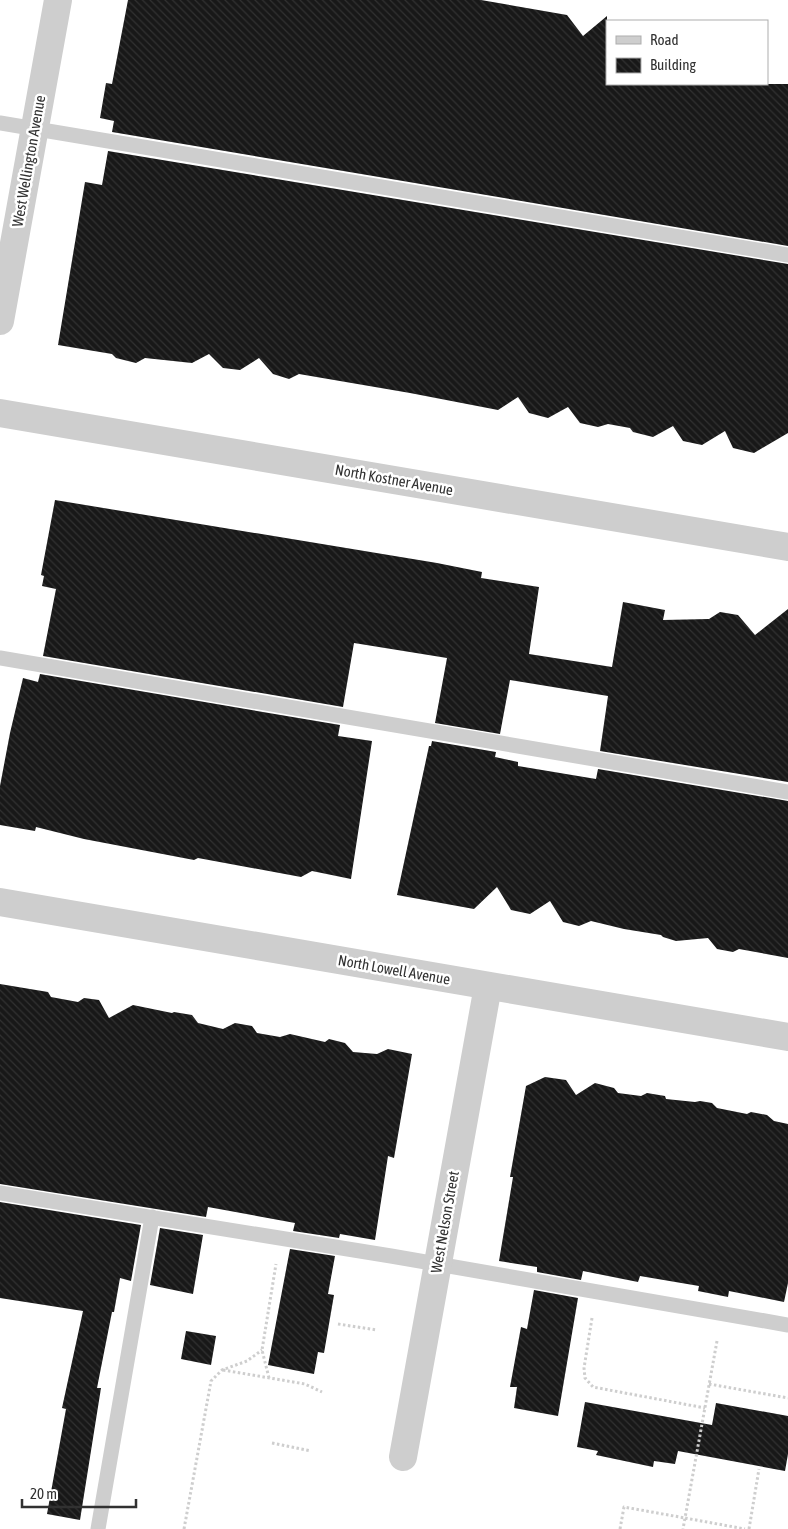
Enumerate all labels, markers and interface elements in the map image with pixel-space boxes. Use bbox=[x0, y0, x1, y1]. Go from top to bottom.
legend bbox=[606, 20, 768, 85]
text: Road bbox=[650, 31, 679, 48]
text: Building bbox=[650, 56, 696, 73]
street label: West Wellington Avenue bbox=[9, 94, 48, 228]
street label: North Kostner Avenue bbox=[334, 461, 455, 498]
street label: North Lowell Avenue bbox=[337, 951, 452, 988]
street label: West Nelson Street bbox=[427, 1170, 462, 1274]
scale bar bbox=[22, 1476, 136, 1508]
text: 20 m bbox=[30, 1485, 57, 1502]

